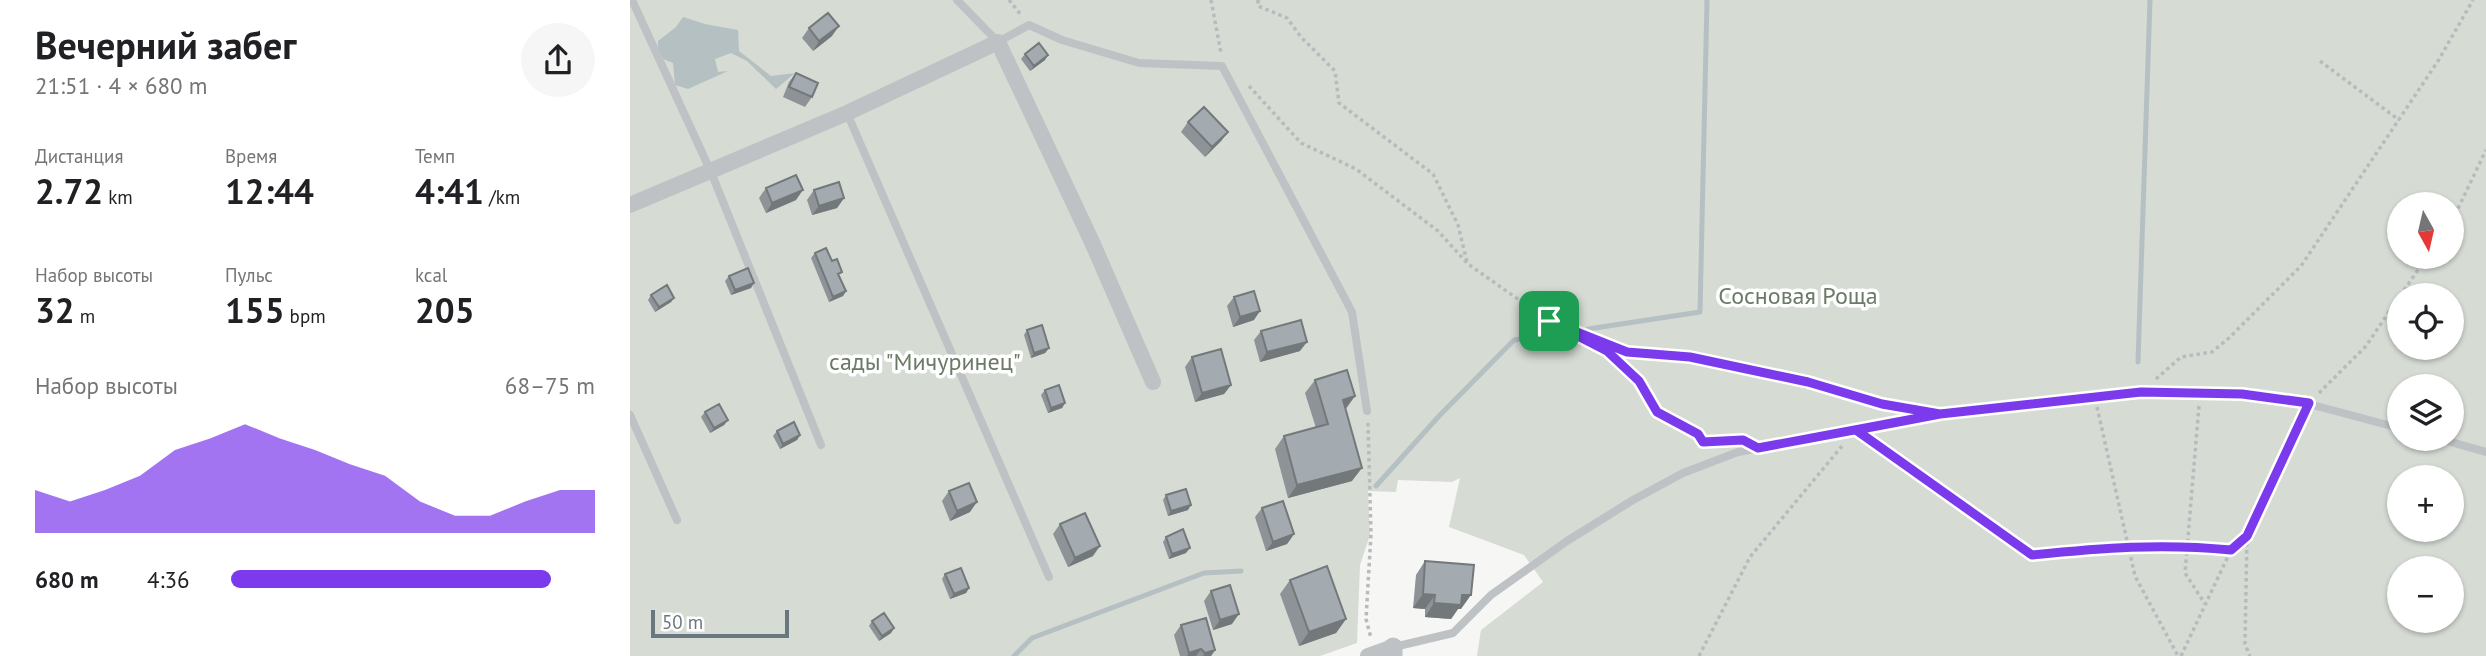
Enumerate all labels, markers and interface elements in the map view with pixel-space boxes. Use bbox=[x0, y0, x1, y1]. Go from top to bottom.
text: Вечерний забег bbox=[35, 20, 296, 69]
button: share bbox=[521, 23, 595, 97]
text: 21:51 · 4 × 680 m bbox=[35, 71, 207, 100]
text: Дистанция bbox=[35, 144, 123, 168]
text: Время bbox=[225, 144, 277, 168]
text: Темп bbox=[415, 144, 455, 168]
text: 2.72 bbox=[35, 168, 103, 214]
text: 12:44 bbox=[225, 168, 314, 214]
text: 4:41 bbox=[415, 168, 484, 214]
text: km bbox=[103, 185, 133, 209]
text: /km bbox=[484, 185, 520, 209]
north arrow bbox=[2387, 192, 2464, 270]
map controls bbox=[2387, 192, 2464, 633]
text: Набор высоты bbox=[35, 263, 153, 287]
text: Пульс bbox=[225, 263, 273, 287]
text: kcal bbox=[415, 263, 447, 287]
park label: Сосновая Роща bbox=[1718, 280, 1878, 311]
button: locate bbox=[2387, 283, 2464, 360]
text: 32 bbox=[35, 287, 75, 333]
text: 155 bbox=[225, 287, 285, 333]
text: 205 bbox=[415, 287, 475, 333]
pin bbox=[1519, 291, 1579, 351]
icon: arrive bbox=[1530, 302, 1568, 340]
text: m bbox=[75, 304, 95, 328]
text: bpm bbox=[285, 304, 326, 328]
park label: сады "Мичуринец" bbox=[829, 346, 1021, 377]
text: Набор высоты bbox=[35, 371, 178, 400]
text: 68–75 m bbox=[505, 371, 595, 400]
button: layers bbox=[2387, 374, 2464, 451]
button: + bbox=[2387, 465, 2464, 542]
button: − bbox=[2387, 556, 2464, 633]
text: 680 m bbox=[35, 565, 98, 594]
text: 4:36 bbox=[147, 565, 190, 594]
scale bar bbox=[651, 607, 789, 639]
text: 50 m bbox=[662, 610, 703, 634]

